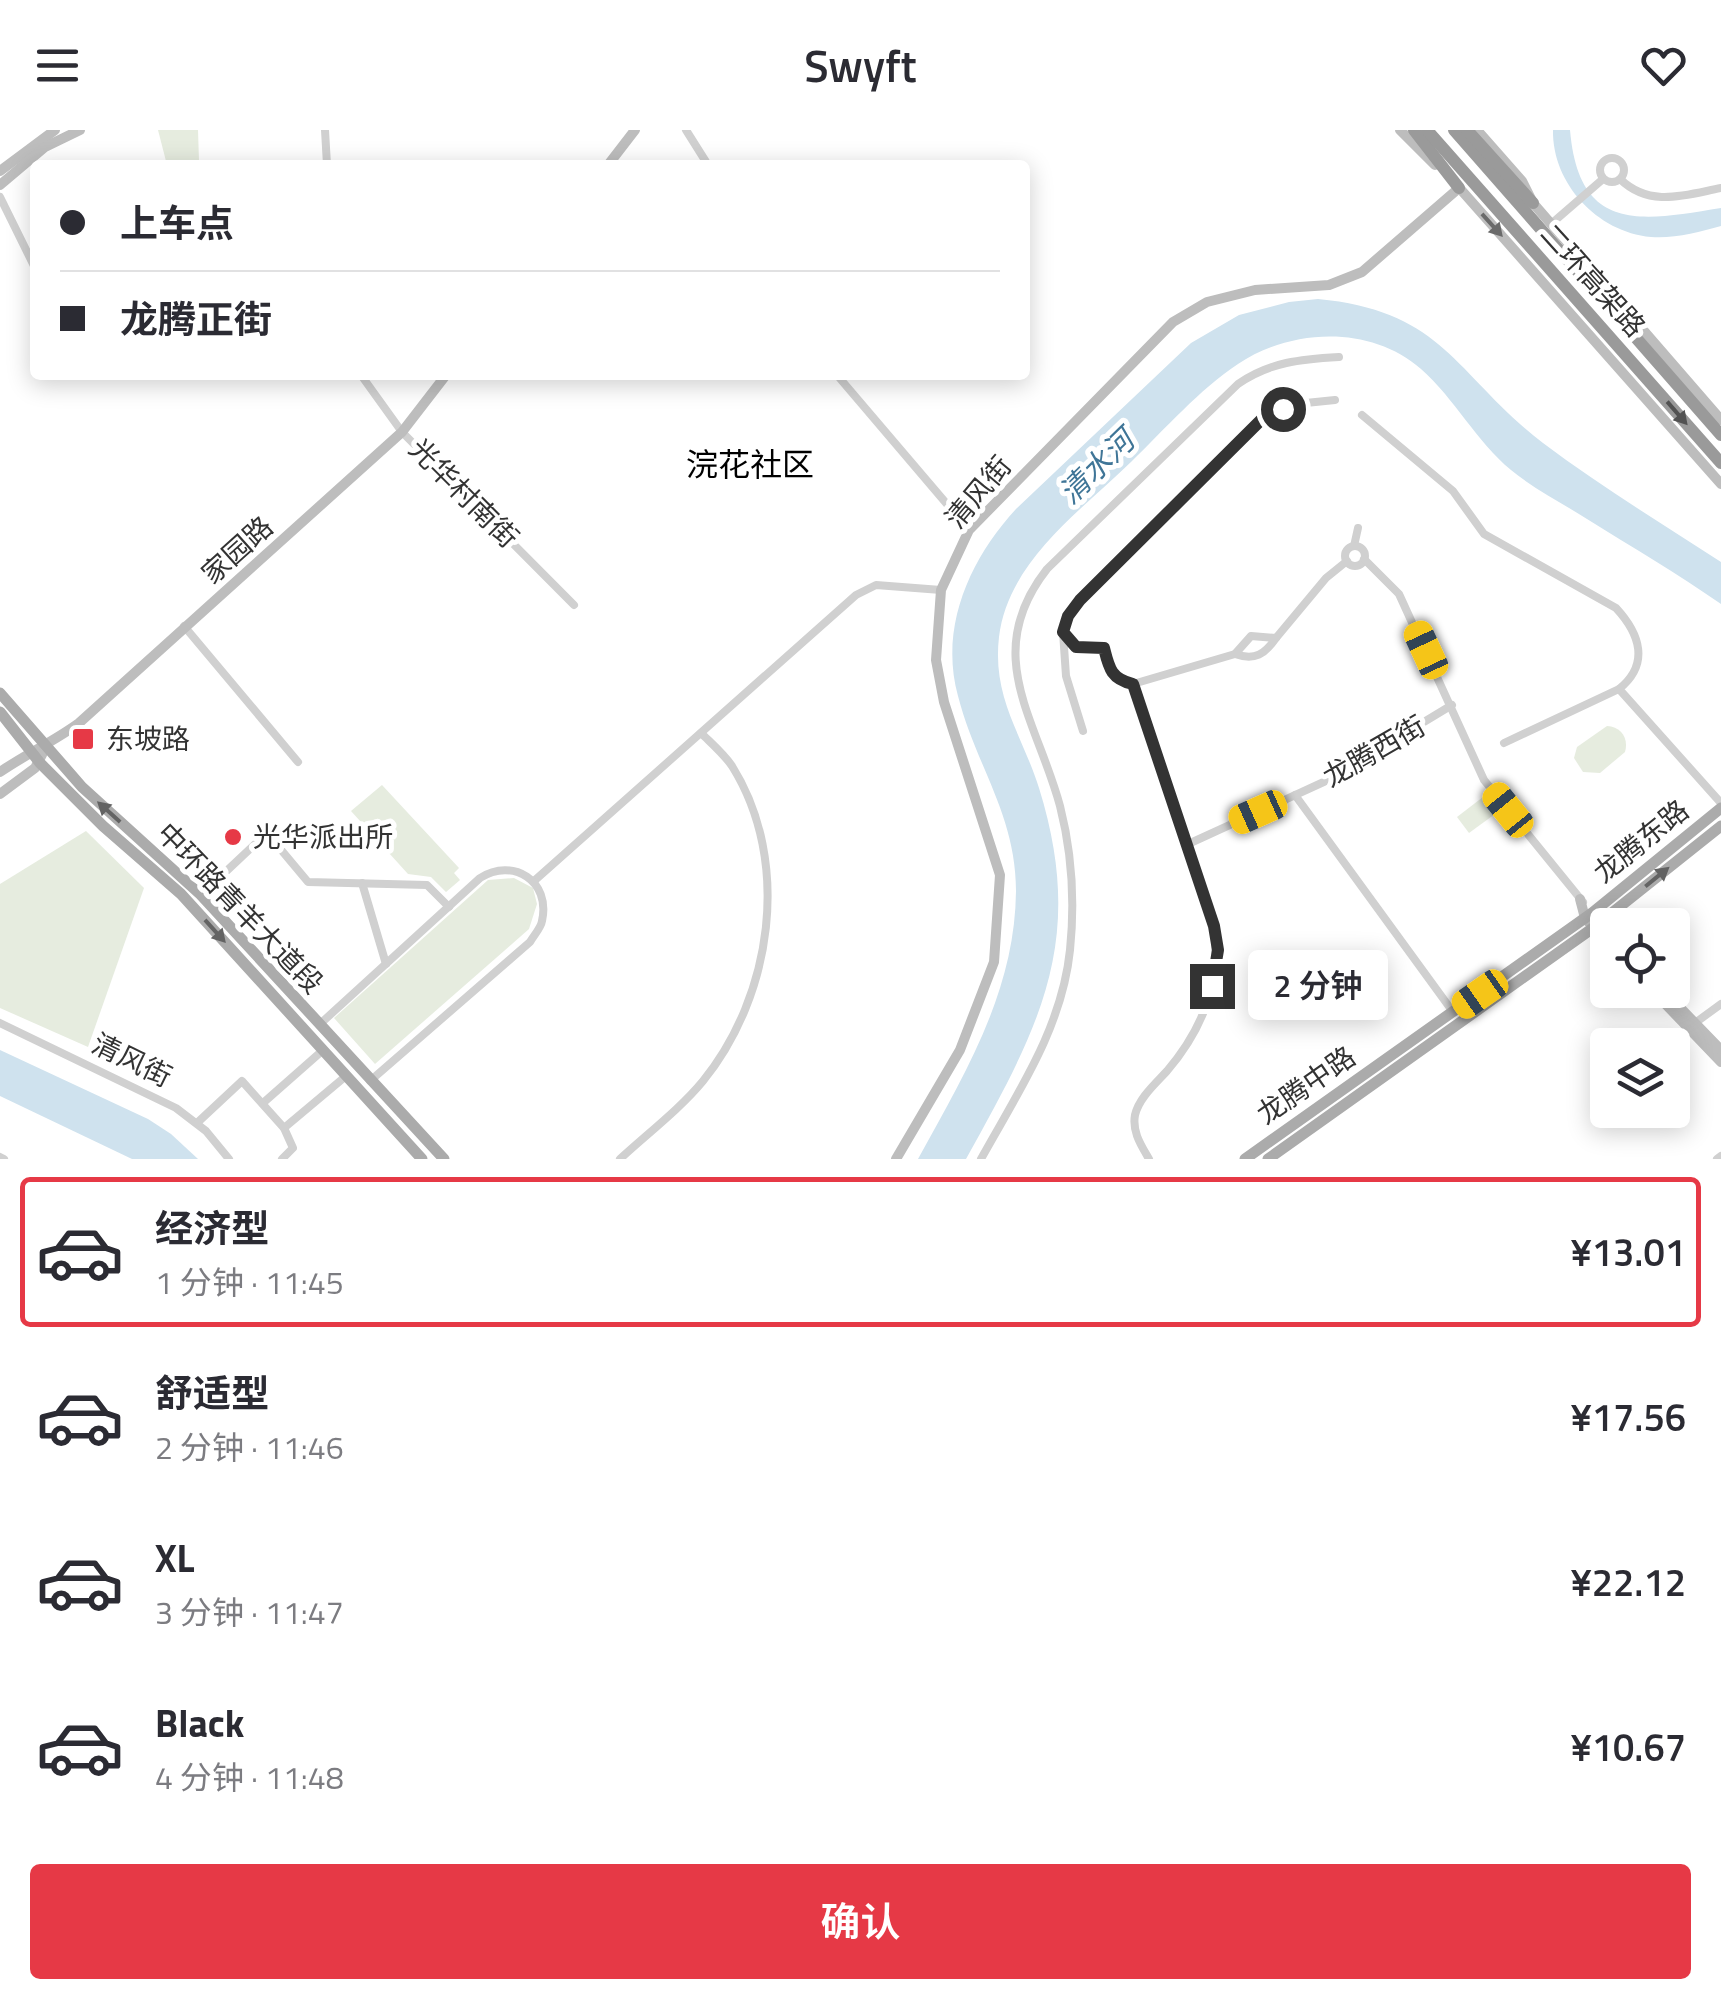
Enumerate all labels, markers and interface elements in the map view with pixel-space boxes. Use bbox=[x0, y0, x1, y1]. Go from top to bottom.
text: Swyft bbox=[804, 31, 917, 99]
icon: menu bbox=[30, 38, 85, 93]
icon: heart bbox=[1636, 38, 1691, 93]
text: 上车点 bbox=[120, 194, 234, 252]
one-way arrow bbox=[1481, 212, 1503, 237]
street label: 二环高架路 bbox=[1531, 213, 1656, 346]
text: 龙腾正街 bbox=[120, 290, 272, 348]
route start bbox=[1261, 387, 1306, 432]
one-way arrow bbox=[1666, 400, 1688, 425]
water label: 清水河 bbox=[1048, 415, 1148, 514]
street label: 光华村南街 bbox=[400, 428, 529, 557]
district label: 浣花社区 bbox=[686, 440, 814, 488]
street label: 清风街 bbox=[934, 446, 1021, 538]
street label: 家园路 bbox=[191, 506, 282, 594]
car bbox=[1400, 616, 1452, 684]
street label: 龙腾西街 bbox=[1314, 704, 1433, 797]
place label: 东坡路 bbox=[106, 717, 190, 760]
marker: 东坡路 bbox=[70, 726, 96, 752]
car bbox=[1477, 777, 1539, 843]
car bbox=[1224, 786, 1292, 838]
street label: 龙腾东路 bbox=[1584, 789, 1698, 893]
one-way arrow bbox=[97, 801, 121, 824]
street label: 中环路青羊大道段 bbox=[147, 812, 334, 1003]
place label: 光华派出所 bbox=[253, 815, 393, 858]
marker: 光华派出所 bbox=[222, 826, 244, 848]
one-way arrow bbox=[1645, 867, 1670, 888]
map controls bbox=[1590, 908, 1690, 1128]
button: locate bbox=[1590, 908, 1690, 1008]
one-way arrow bbox=[203, 918, 225, 943]
callout: 2 分钟 bbox=[1247, 951, 1387, 1021]
text: 2 分钟 bbox=[1274, 961, 1362, 1009]
route end bbox=[1190, 964, 1235, 1009]
car bbox=[1447, 965, 1513, 1023]
street label: 清风街 bbox=[85, 1022, 179, 1097]
button: layers bbox=[1590, 1028, 1690, 1128]
street label: 龙腾中路 bbox=[1248, 1035, 1364, 1134]
text: 经济型 bbox=[155, 1199, 269, 1257]
icon: car bbox=[35, 1207, 125, 1297]
text: ¥13.01 bbox=[1571, 1223, 1686, 1281]
text: 1 分钟 · 11:45 bbox=[155, 1258, 344, 1306]
text: 舒适型 bbox=[155, 1364, 269, 1422]
icon: car bbox=[35, 1372, 125, 1462]
text: ¥17.56 bbox=[1571, 1388, 1686, 1446]
text: 2 分钟 · 11:46 bbox=[155, 1423, 344, 1471]
text: XL bbox=[155, 1529, 195, 1587]
icon: car bbox=[35, 1537, 125, 1627]
text: ¥22.12 bbox=[1571, 1553, 1686, 1611]
text: 3 分钟 · 11:47 bbox=[155, 1588, 344, 1636]
text: Black bbox=[155, 1694, 244, 1752]
icon: car bbox=[35, 1702, 125, 1792]
text: ¥10.67 bbox=[1571, 1718, 1686, 1776]
text: 4 分钟 · 11:48 bbox=[155, 1753, 344, 1801]
button: 确认 bbox=[30, 1864, 1691, 1979]

